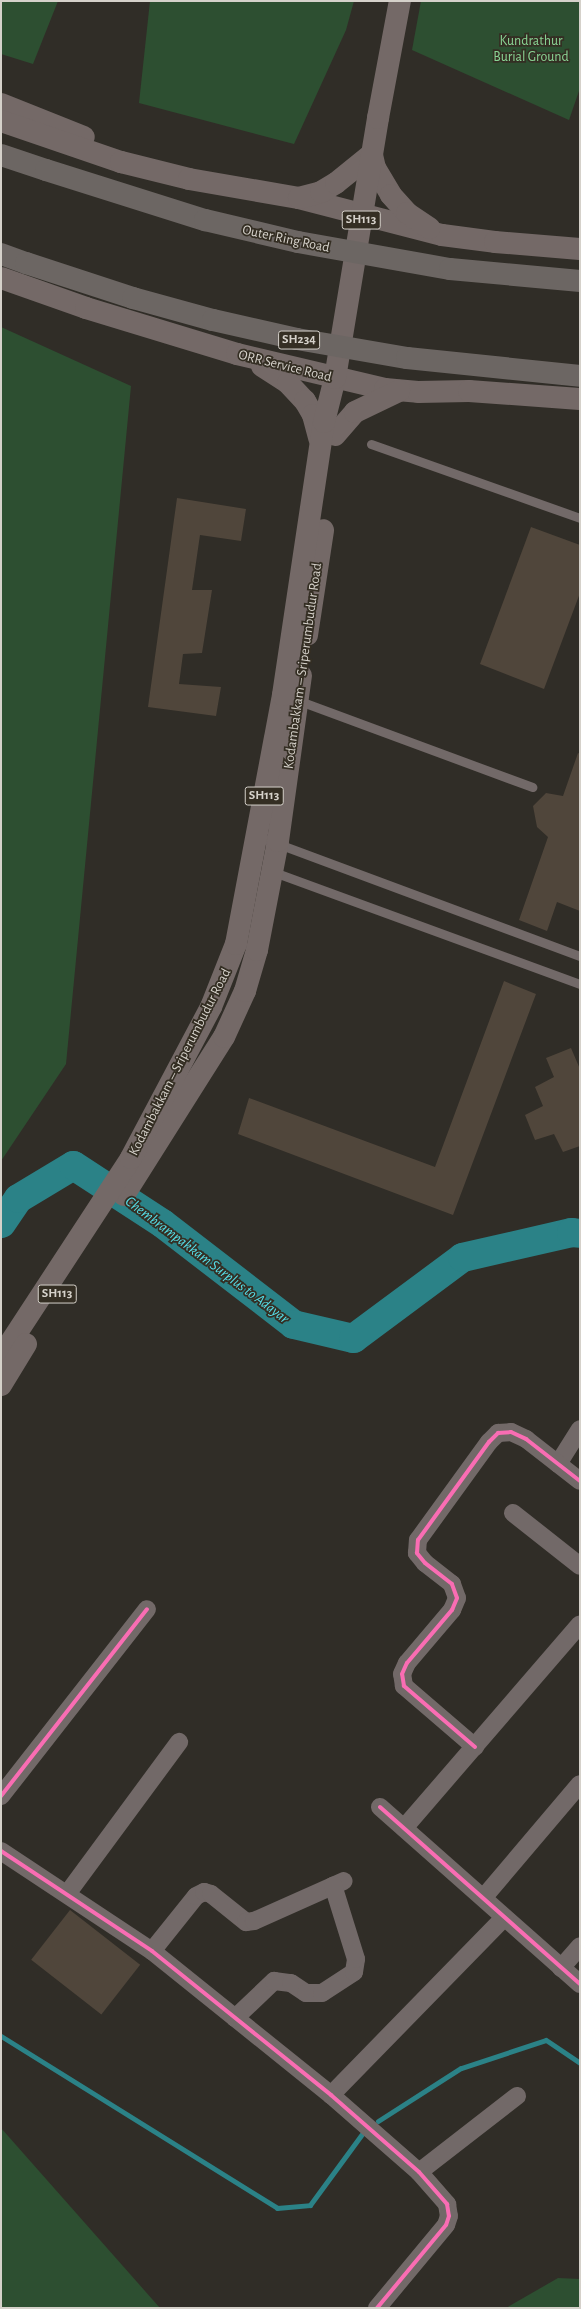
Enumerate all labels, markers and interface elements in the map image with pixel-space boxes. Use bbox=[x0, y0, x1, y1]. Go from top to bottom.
park label: Kundrathur Burial Ground bbox=[493, 33, 569, 66]
road number: SH113 bbox=[341, 209, 381, 231]
street label: Outer Ring Road bbox=[241, 222, 331, 256]
road number: SH234 bbox=[278, 329, 320, 351]
street label: ORR Service Road bbox=[237, 346, 333, 386]
street label: Kodambakkam – Sriperumbudur Road bbox=[280, 562, 326, 770]
road number: SH113 bbox=[244, 785, 284, 807]
street label: Kodambakkam – Sriperumbudur Road bbox=[125, 966, 235, 1158]
water label: Chembrampakkam Surplus to Adayar bbox=[121, 1192, 293, 1328]
road number: SH113 bbox=[37, 1283, 77, 1305]

